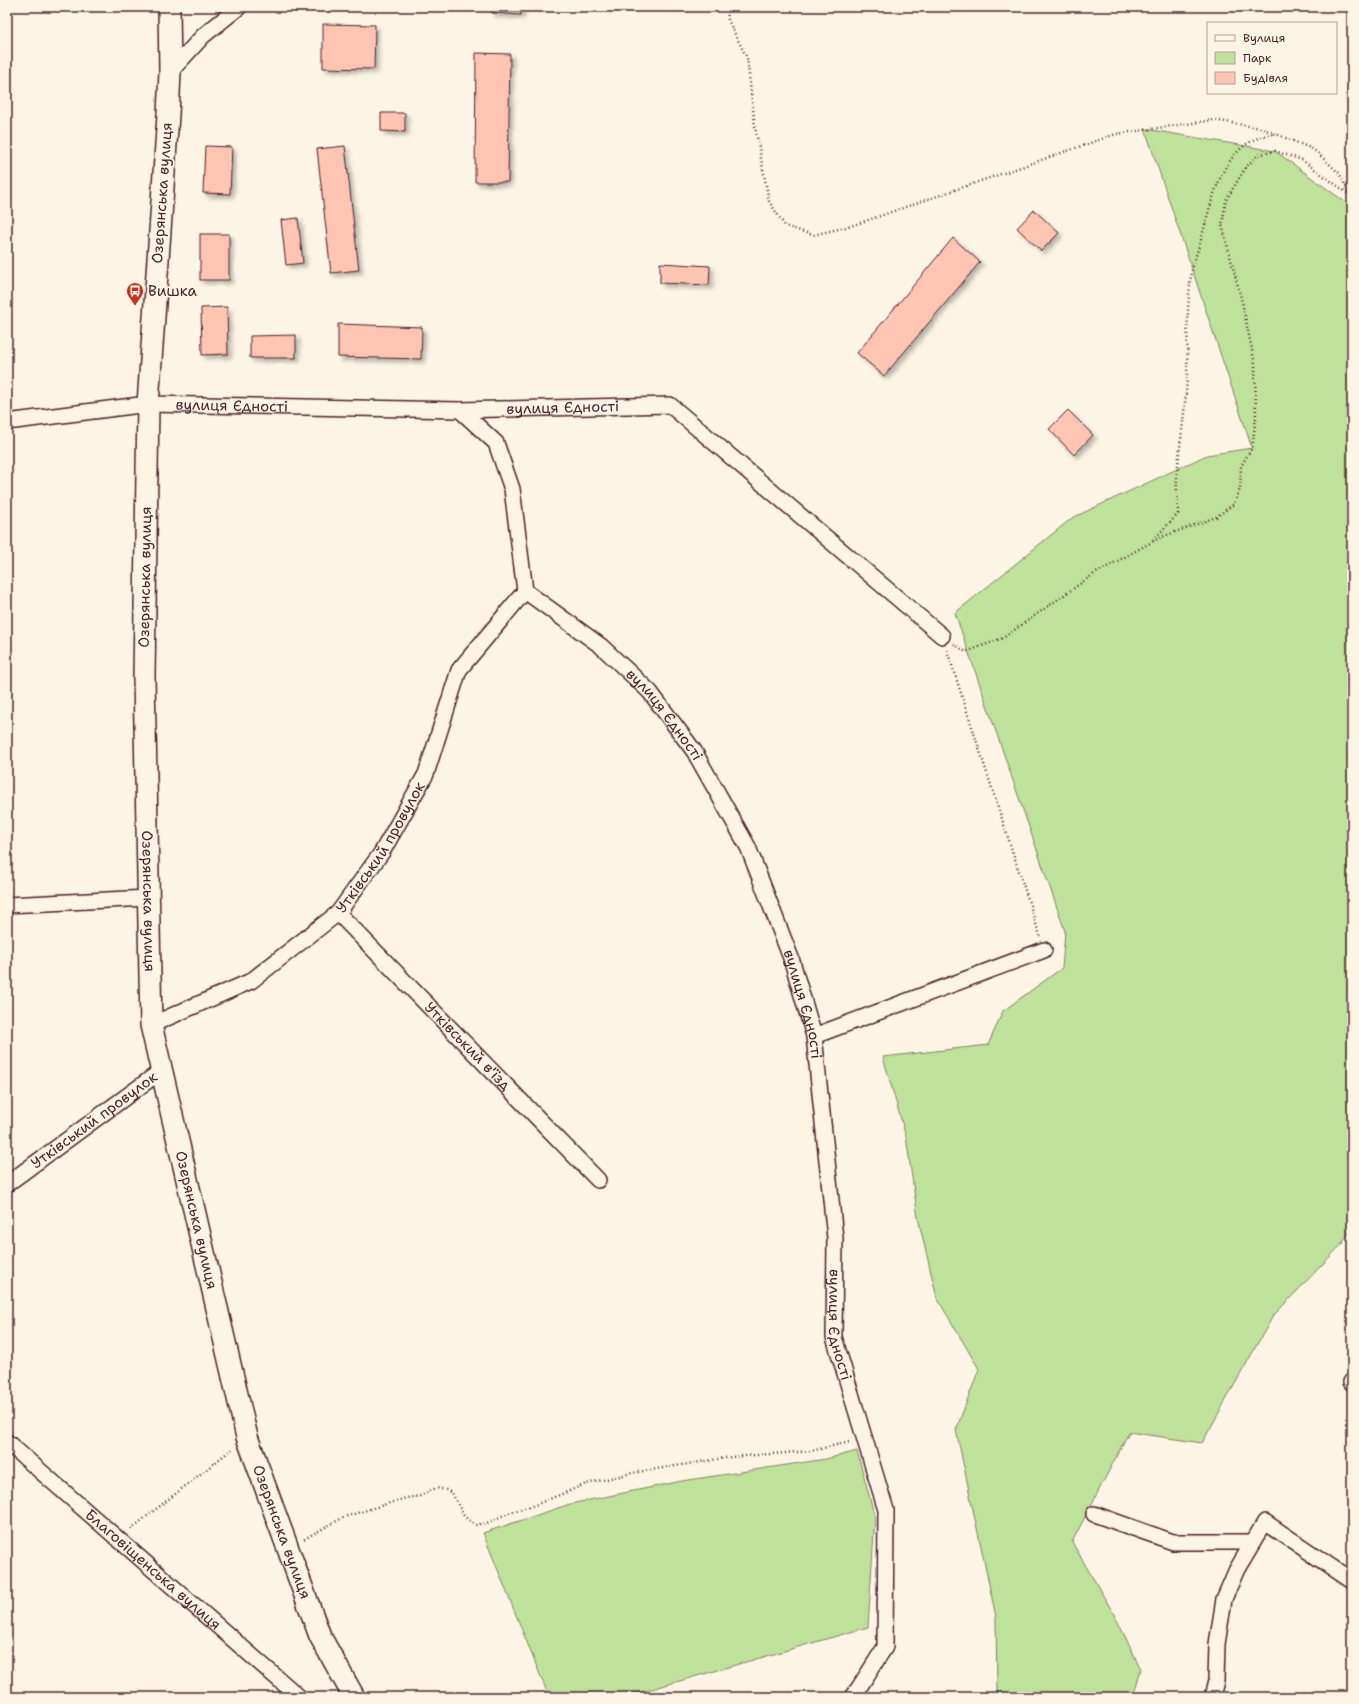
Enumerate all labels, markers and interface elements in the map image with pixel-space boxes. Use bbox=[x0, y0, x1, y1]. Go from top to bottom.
legend bbox=[1207, 22, 1337, 94]
text: Вулиця bbox=[1243, 30, 1285, 46]
text: Парк bbox=[1243, 50, 1272, 66]
text: Будівля bbox=[1243, 70, 1288, 86]
street label: Озерянська вулиця bbox=[147, 122, 177, 264]
bus stop icon: Вишка bbox=[125, 281, 145, 306]
place label: Вишка bbox=[148, 281, 197, 301]
street label: вулиця Єдності bbox=[175, 395, 288, 417]
street label: вулиця Єдності bbox=[506, 396, 619, 419]
street label: Озерянська вулиця bbox=[134, 506, 156, 648]
street label: вулиця Єдності bbox=[621, 664, 707, 764]
street label: Утківський провулок bbox=[331, 778, 430, 917]
street label: Озерянська вулиця bbox=[137, 830, 160, 972]
street label: вулиця Єдності bbox=[779, 946, 826, 1060]
street label: Утківський в'їзд bbox=[420, 998, 516, 1095]
street label: Утківський провулок bbox=[27, 1067, 161, 1173]
street label: Озерянська вулиця bbox=[171, 1149, 222, 1291]
street label: вулиця Єдності bbox=[824, 1269, 856, 1383]
street label: Озерянська вулиця bbox=[248, 1462, 316, 1602]
street label: Благовіщенська вулиця bbox=[81, 1505, 225, 1635]

